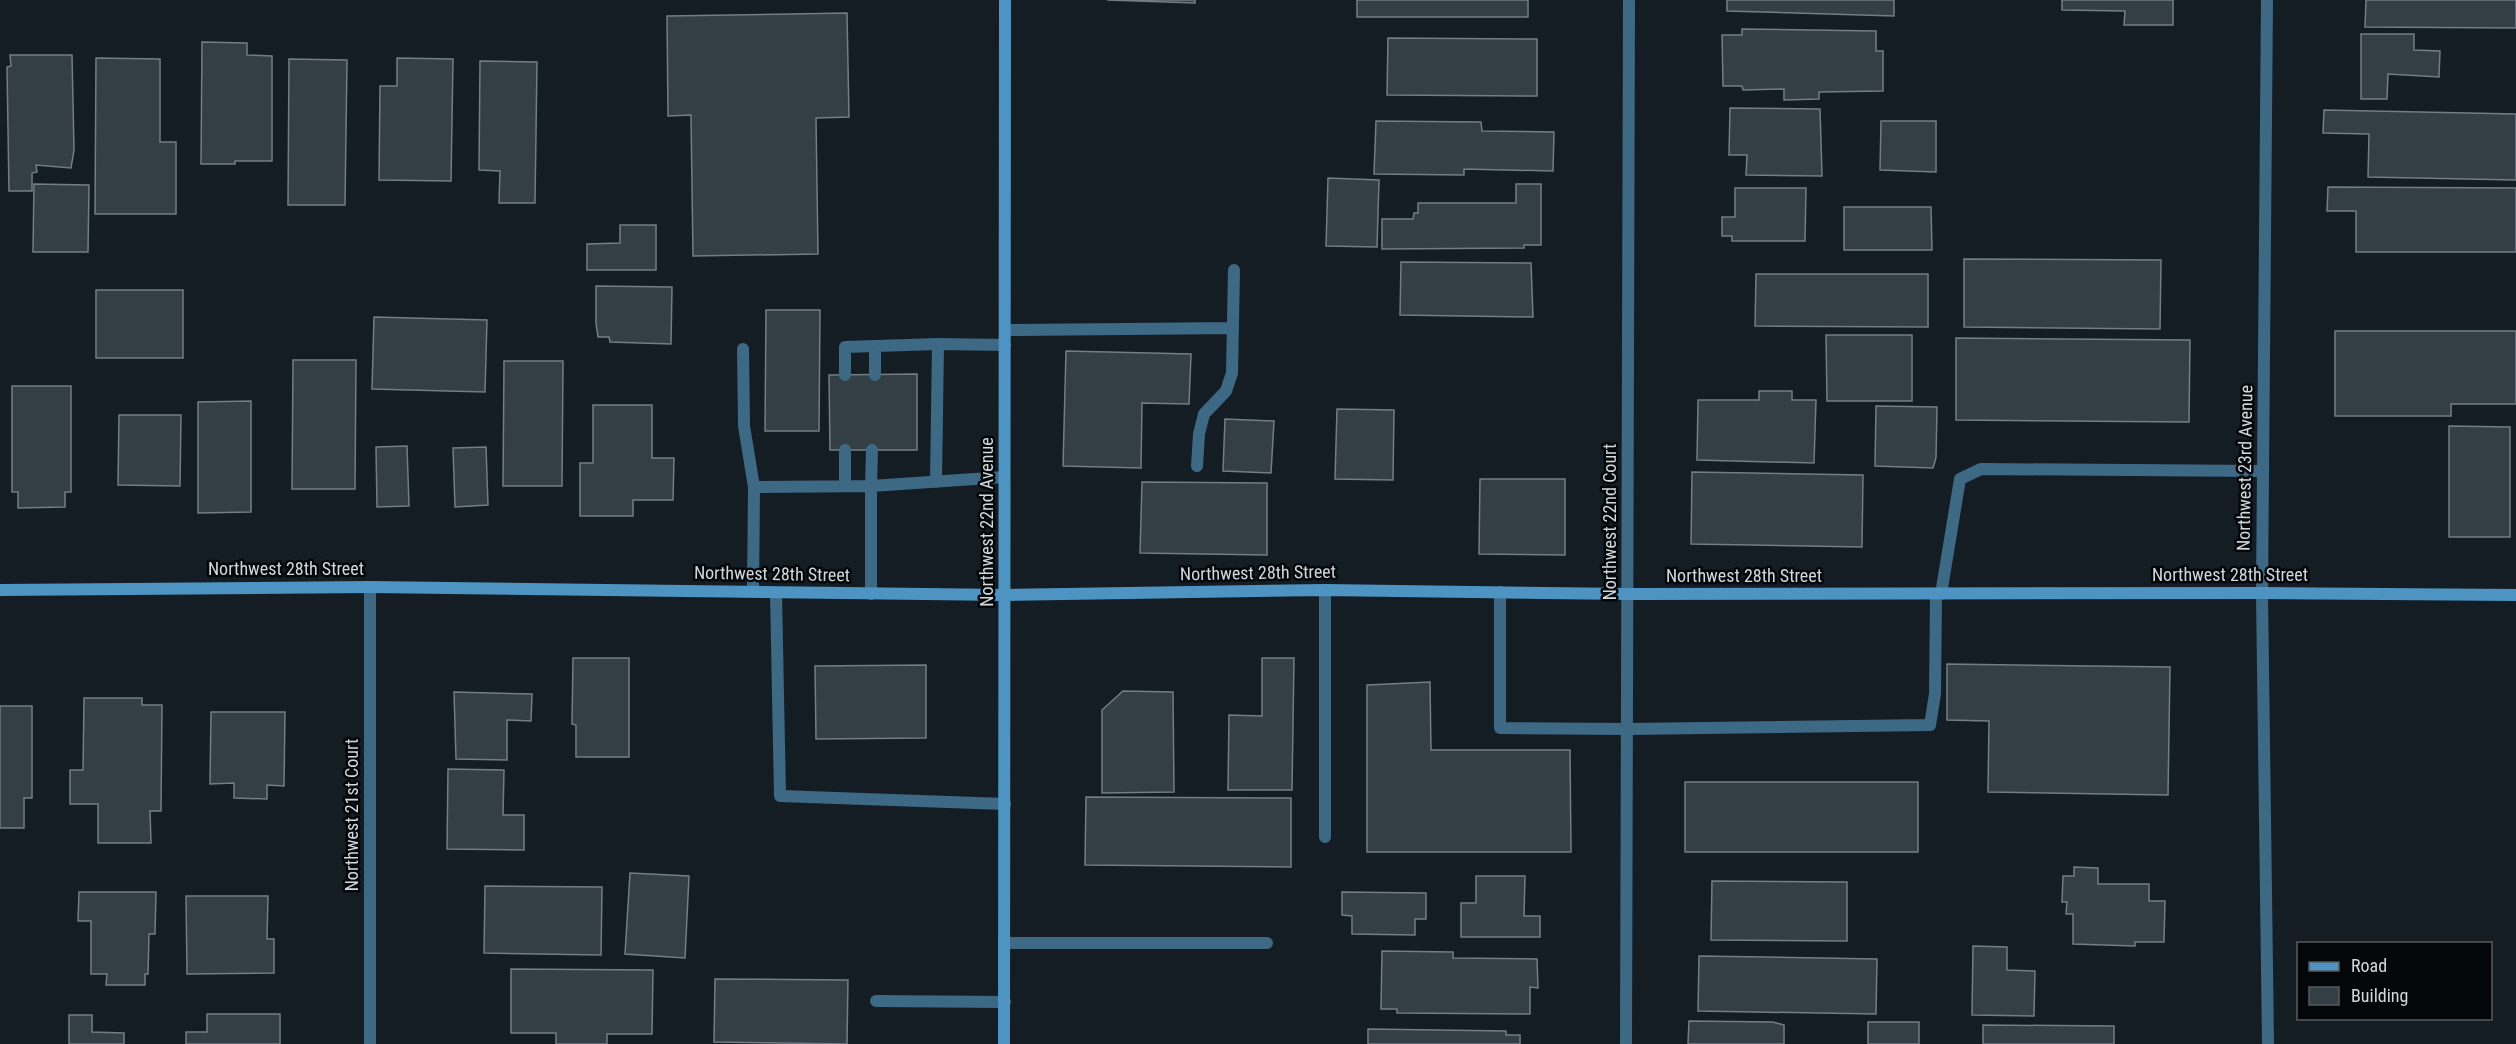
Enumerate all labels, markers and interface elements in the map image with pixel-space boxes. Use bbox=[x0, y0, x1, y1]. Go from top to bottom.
street label: Northwest 23rd Avenue bbox=[2233, 385, 2256, 551]
street label: Northwest 22nd Avenue bbox=[976, 437, 997, 607]
street label: Northwest 22nd Court bbox=[1599, 444, 1620, 600]
street label: Northwest 28th Street bbox=[208, 558, 364, 579]
street label: Northwest 28th Street bbox=[1180, 561, 1336, 584]
street label: Northwest 28th Street bbox=[694, 562, 850, 585]
street label: Northwest 28th Street bbox=[2152, 564, 2308, 585]
street label: Northwest 28th Street bbox=[1666, 565, 1822, 586]
street label: Northwest 21st Court bbox=[341, 739, 362, 891]
legend bbox=[2297, 942, 2492, 1020]
text: Road bbox=[2351, 955, 2387, 976]
text: Building bbox=[2351, 985, 2408, 1006]

